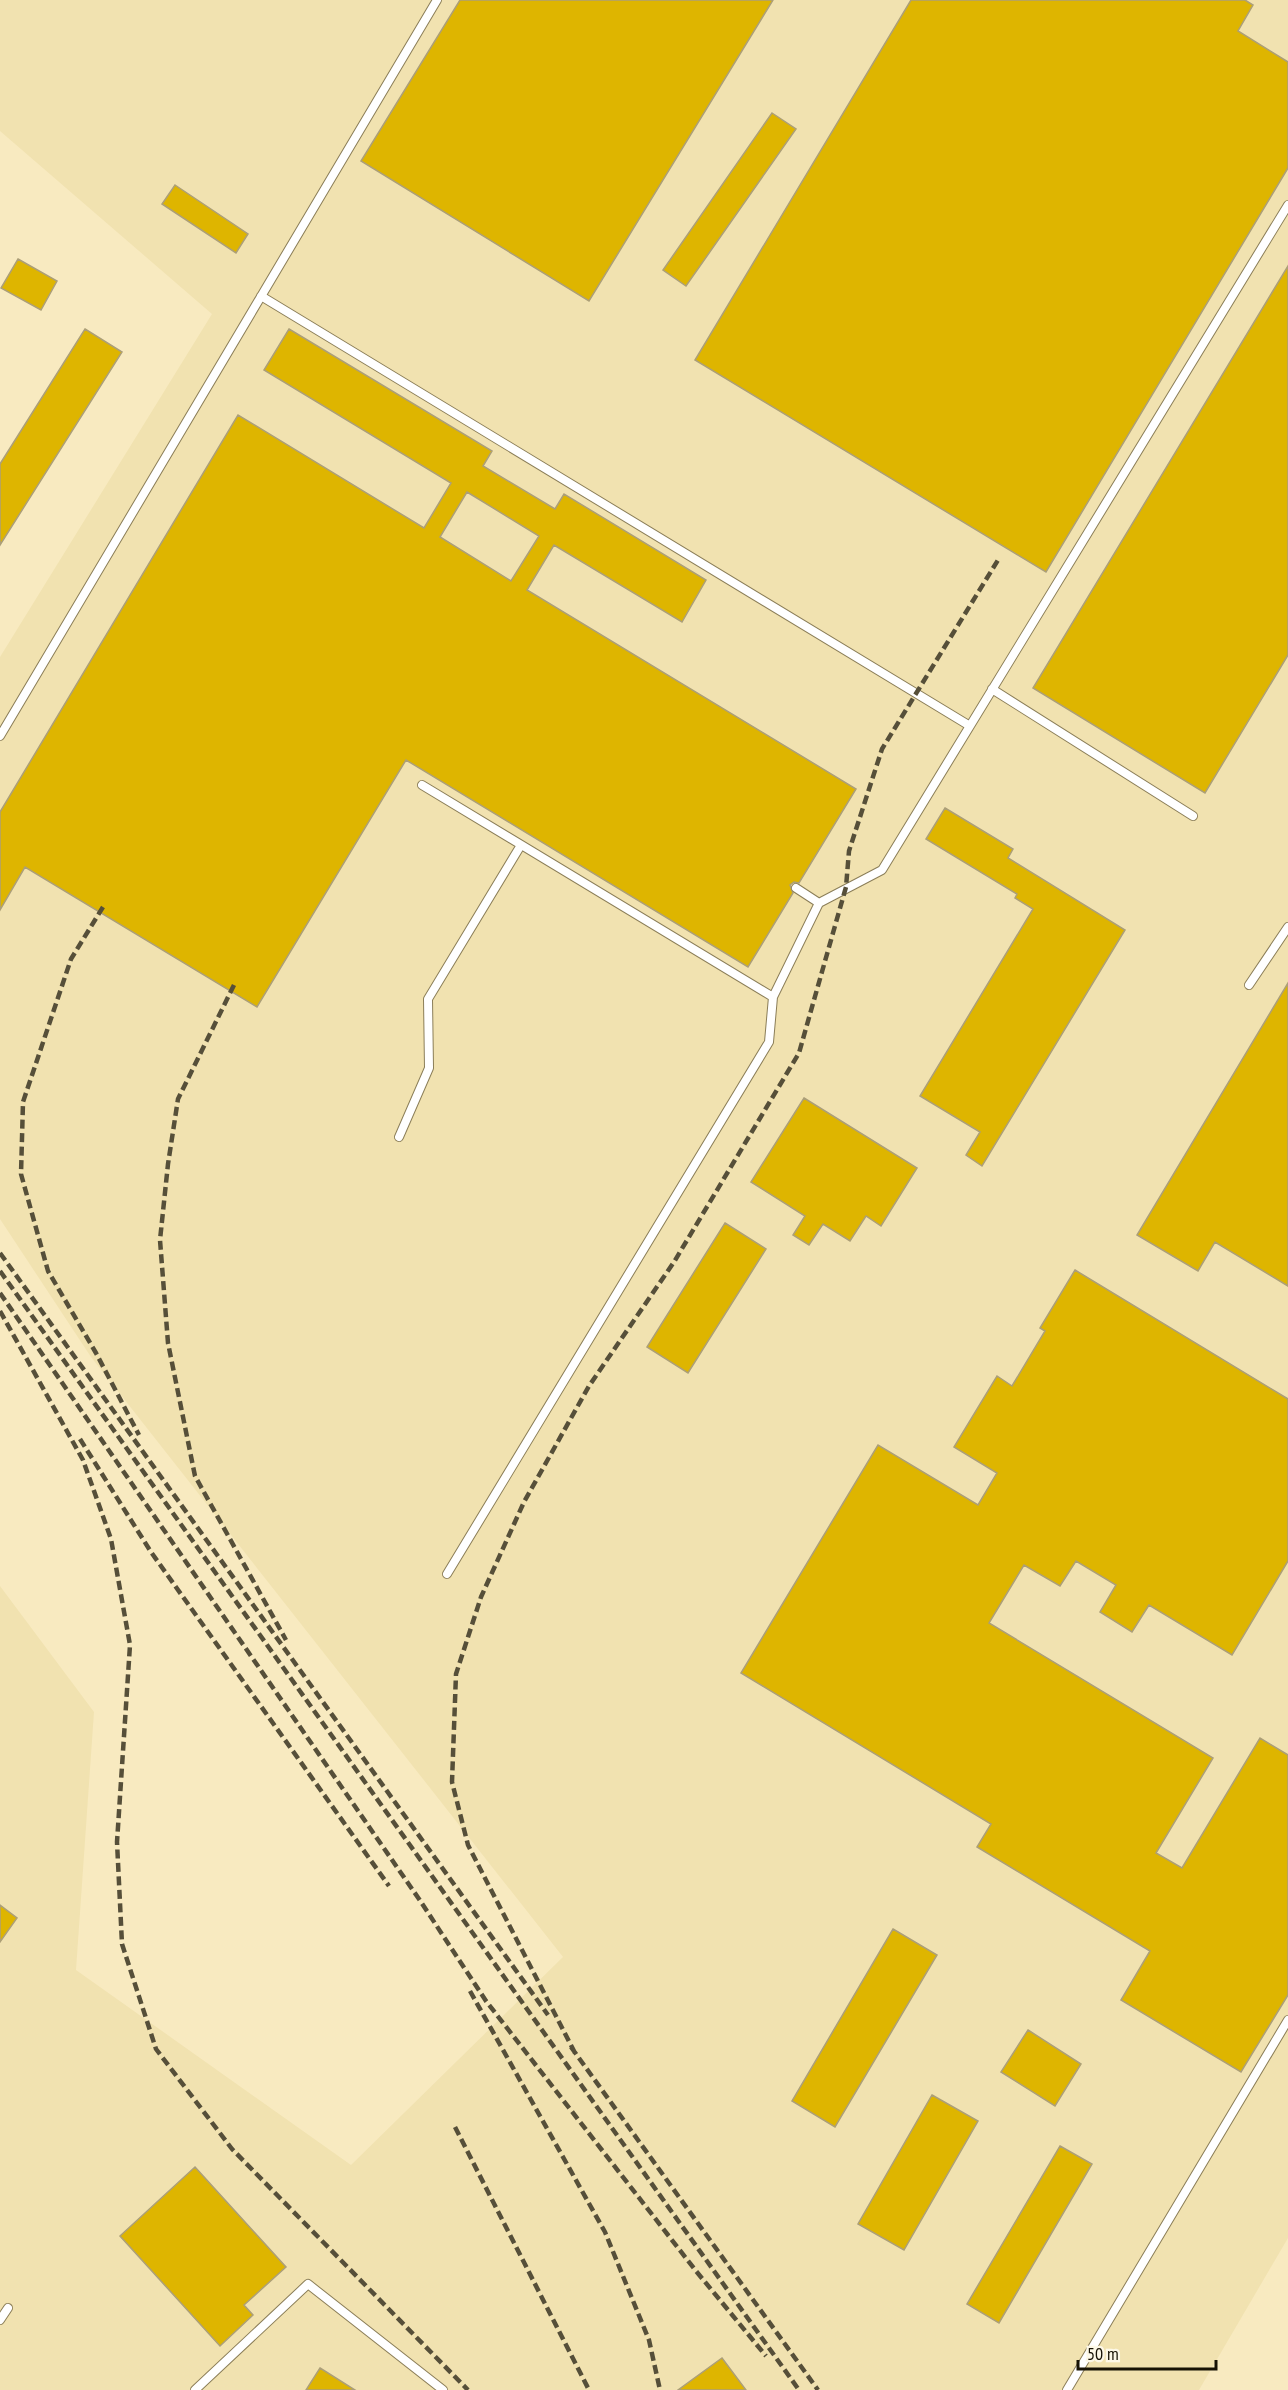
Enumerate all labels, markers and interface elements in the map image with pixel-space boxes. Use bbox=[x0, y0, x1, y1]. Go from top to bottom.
scale bar bbox=[1078, 2333, 1216, 2371]
text: 50 m bbox=[1087, 2342, 1119, 2365]

